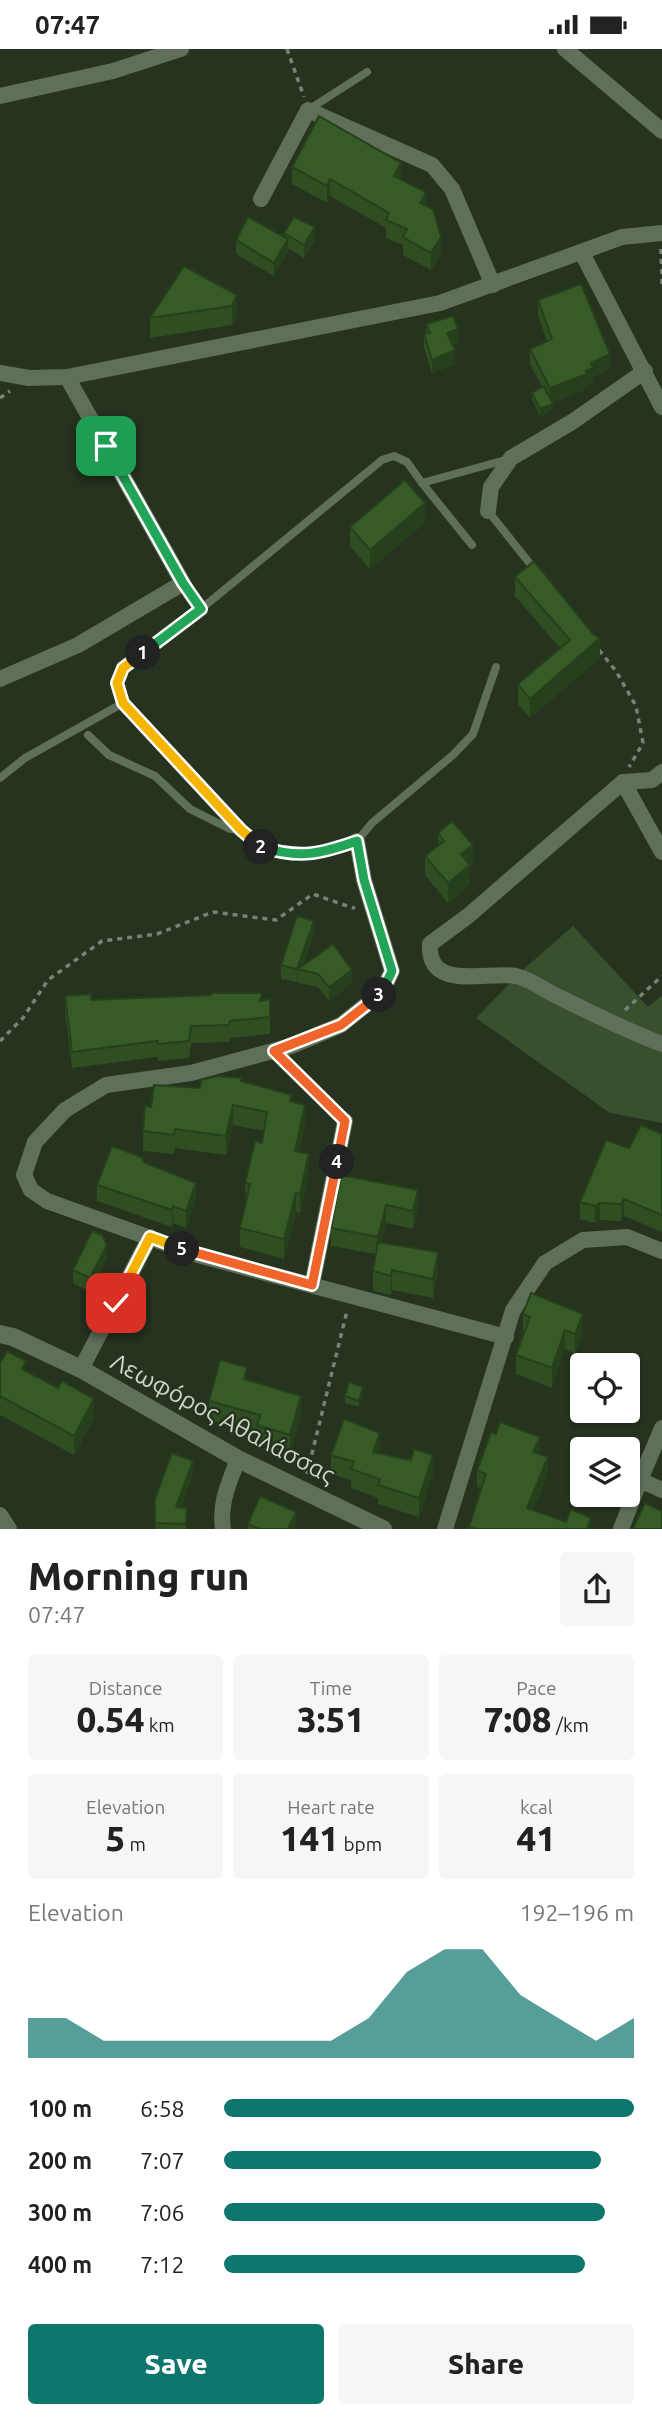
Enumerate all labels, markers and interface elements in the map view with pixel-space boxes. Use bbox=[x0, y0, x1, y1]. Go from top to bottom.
text: 07:47 bbox=[35, 10, 100, 39]
pin bbox=[76, 416, 136, 476]
icon: arrive bbox=[87, 427, 125, 465]
pin: 1 bbox=[125, 635, 160, 671]
text: 1 bbox=[137, 641, 148, 663]
pin: 2 bbox=[244, 829, 278, 865]
text: 2 bbox=[255, 835, 266, 857]
pin: 3 bbox=[362, 977, 396, 1013]
text: 3 bbox=[373, 983, 384, 1005]
pin: 4 bbox=[320, 1145, 354, 1179]
text: 4 bbox=[331, 1150, 342, 1172]
pin: 5 bbox=[164, 1231, 200, 1267]
text: 5 bbox=[176, 1237, 187, 1259]
pin bbox=[86, 1273, 146, 1333]
icon: check bbox=[97, 1284, 135, 1322]
street label: Λεωφόρος Αθαλάσσας bbox=[106, 1347, 340, 1489]
map controls bbox=[570, 1353, 640, 1507]
button: locate bbox=[570, 1353, 640, 1423]
button: layers bbox=[570, 1437, 640, 1507]
button: share bbox=[560, 1552, 634, 1626]
text: Morning run bbox=[28, 1555, 249, 1597]
text: 07:47 bbox=[28, 1602, 86, 1627]
text: Distance bbox=[89, 1677, 162, 1699]
text: Time bbox=[310, 1677, 352, 1699]
text: Pace bbox=[516, 1677, 556, 1699]
text: 0.54 bbox=[77, 1699, 144, 1739]
text: 3:51 bbox=[297, 1699, 365, 1739]
text: 7:08 bbox=[484, 1699, 552, 1739]
text: km bbox=[144, 1714, 175, 1736]
text: /km bbox=[552, 1714, 589, 1736]
text: Elevation bbox=[86, 1796, 165, 1818]
text: Heart rate bbox=[287, 1796, 375, 1818]
text: kcal bbox=[520, 1796, 553, 1818]
text: 5 bbox=[105, 1818, 125, 1858]
text: 141 bbox=[280, 1818, 339, 1858]
text: 41 bbox=[517, 1818, 556, 1858]
text: m bbox=[125, 1833, 146, 1855]
text: bpm bbox=[339, 1833, 382, 1855]
text: Elevation bbox=[28, 1900, 124, 1925]
text: 192–196 m bbox=[520, 1900, 634, 1925]
text: 100 m bbox=[28, 2096, 92, 2121]
text: 6:58 bbox=[140, 2096, 185, 2121]
text: 200 m bbox=[28, 2148, 92, 2173]
text: 7:07 bbox=[140, 2148, 185, 2173]
text: 300 m bbox=[28, 2200, 92, 2225]
text: 7:06 bbox=[140, 2200, 185, 2225]
text: 400 m bbox=[28, 2252, 92, 2277]
text: 7:12 bbox=[140, 2252, 185, 2277]
button: Save bbox=[28, 2324, 324, 2404]
button: Share bbox=[338, 2324, 634, 2404]

